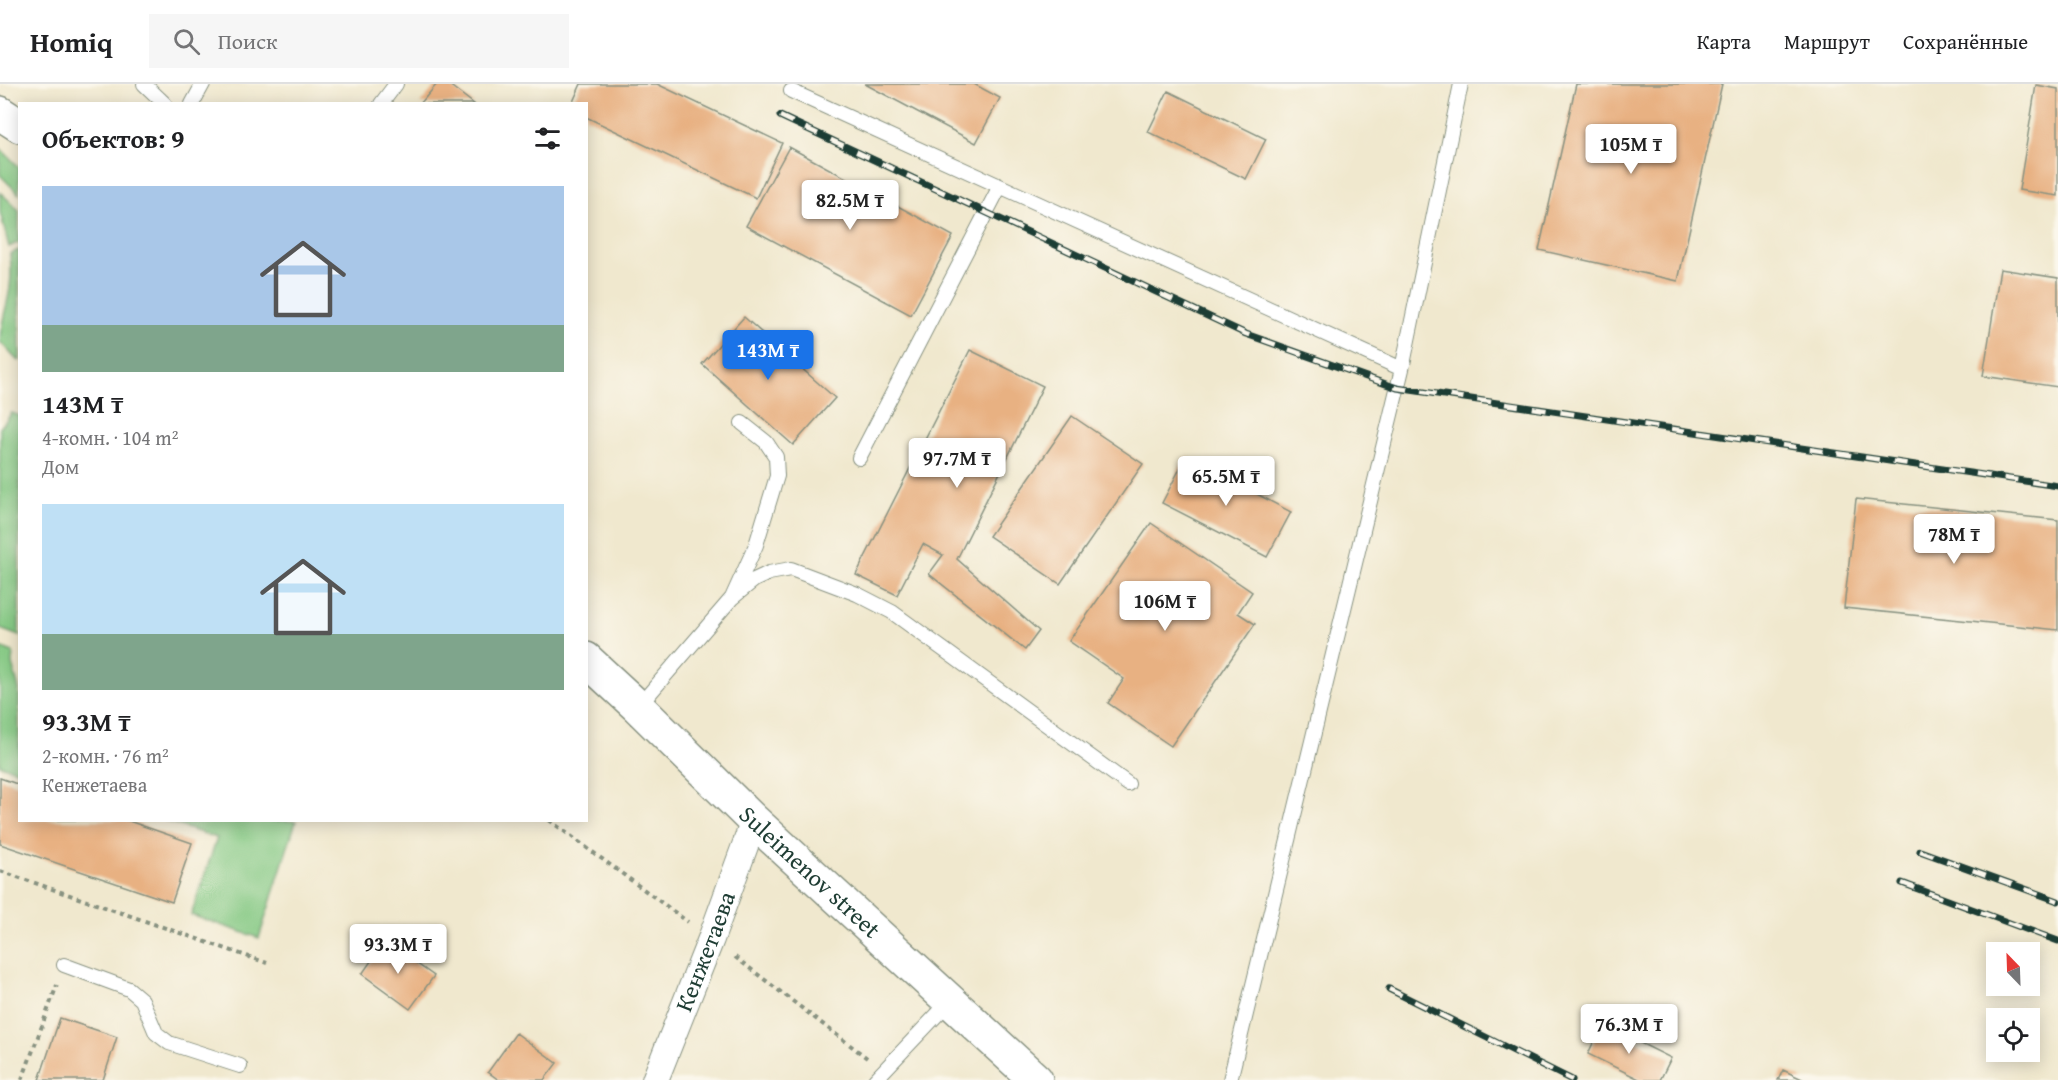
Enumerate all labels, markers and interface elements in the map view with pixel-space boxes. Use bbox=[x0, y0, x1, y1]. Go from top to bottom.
search box bbox=[149, 14, 569, 68]
text: Homiq bbox=[30, 21, 113, 62]
icon: search bbox=[170, 25, 203, 58]
text: Поиск bbox=[218, 25, 277, 57]
text: Карта bbox=[1697, 26, 1751, 57]
text: Маршрут bbox=[1784, 26, 1870, 57]
text: Сохранённые bbox=[1903, 26, 2028, 57]
text: Объектов: 9 bbox=[42, 119, 185, 158]
icon: filters bbox=[531, 122, 564, 155]
pin: 105M ₸ bbox=[1582, 124, 1680, 175]
text: 105M ₸ bbox=[1599, 129, 1663, 158]
pin: 82.5M ₸ bbox=[795, 180, 905, 231]
text: 82.5M ₸ bbox=[816, 185, 884, 214]
icon: home bbox=[249, 225, 357, 333]
pin: 143M ₸ bbox=[719, 330, 817, 381]
text: 143M ₸ bbox=[736, 335, 800, 364]
text: 143M ₸ bbox=[42, 384, 124, 423]
text: 4-комн. · 104 m² bbox=[42, 423, 178, 452]
pin: 97.7M ₸ bbox=[902, 438, 1012, 489]
text: 97.7M ₸ bbox=[923, 443, 991, 472]
text: Дом bbox=[42, 452, 79, 481]
pin: 65.5M ₸ bbox=[1171, 456, 1281, 507]
text: 65.5M ₸ bbox=[1192, 461, 1260, 490]
pin: 78M ₸ bbox=[1912, 514, 1996, 565]
text: 78M ₸ bbox=[1928, 519, 1980, 548]
icon: home bbox=[249, 543, 357, 651]
pin: 106M ₸ bbox=[1116, 581, 1214, 632]
text: 106M ₸ bbox=[1133, 586, 1197, 615]
text: 93.3M ₸ bbox=[42, 702, 131, 741]
text: 2-комн. · 76 m² bbox=[42, 741, 169, 770]
text: Кенжетаева bbox=[42, 770, 147, 799]
street label: Suleimenov street bbox=[731, 798, 889, 946]
street label: Кенжетаева bbox=[666, 886, 744, 1017]
pin: 93.3M ₸ bbox=[343, 924, 453, 975]
text: 93.3M ₸ bbox=[364, 929, 432, 958]
north arrow bbox=[1986, 942, 2040, 996]
map controls bbox=[1986, 942, 2040, 1062]
pin: 76.3M ₸ bbox=[1574, 1004, 1684, 1055]
button: locate bbox=[1986, 1008, 2040, 1062]
text: 76.3M ₸ bbox=[1595, 1009, 1663, 1038]

